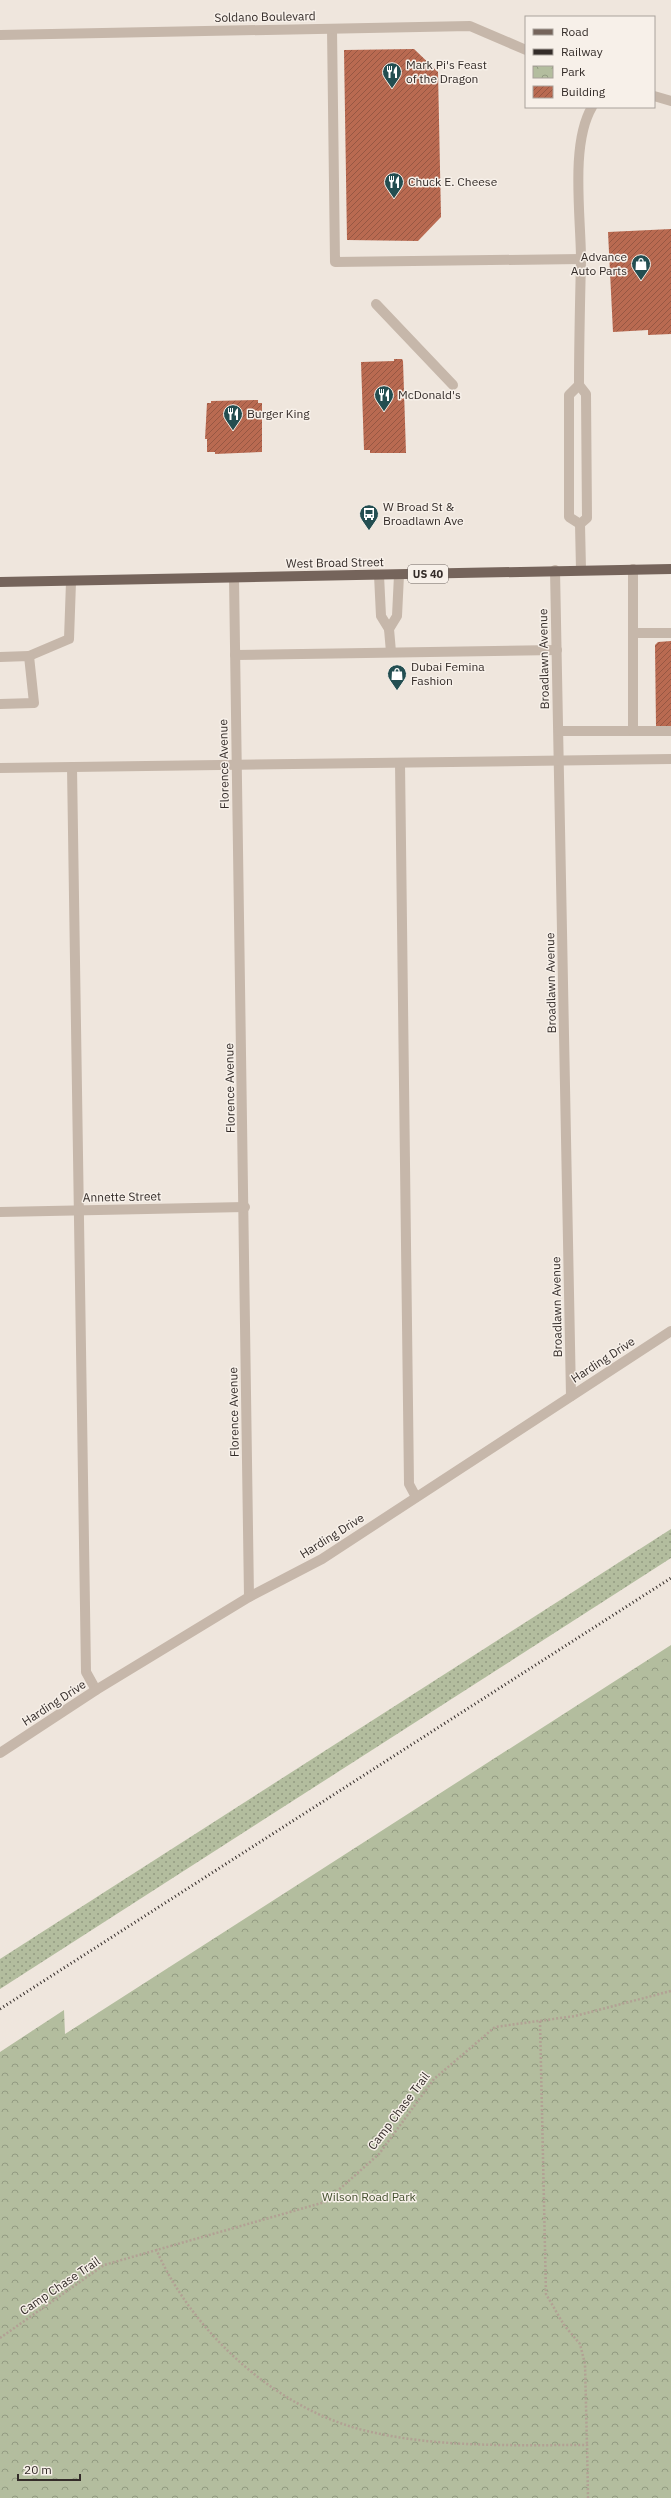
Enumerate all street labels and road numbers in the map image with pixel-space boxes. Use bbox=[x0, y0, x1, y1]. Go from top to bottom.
street label: Soldano Boulevard bbox=[214, 8, 316, 25]
street label: West Broad Street bbox=[286, 554, 384, 571]
road number: US 40 bbox=[408, 565, 448, 583]
street label: Broadlawn Avenue bbox=[535, 608, 552, 710]
street label: Florence Avenue bbox=[215, 719, 232, 809]
street label: Broadlawn Avenue bbox=[542, 932, 559, 1034]
street label: Florence Avenue bbox=[221, 1043, 238, 1133]
street label: Annette Street bbox=[83, 1188, 161, 1205]
street label: Broadlawn Avenue bbox=[548, 1256, 565, 1358]
street label: Harding Drive bbox=[568, 1333, 638, 1386]
street label: Florence Avenue bbox=[225, 1367, 242, 1457]
street label: Harding Drive bbox=[297, 1510, 367, 1561]
street label: Harding Drive bbox=[19, 1676, 89, 1729]
street label: Camp Chase Trail bbox=[364, 2069, 433, 2153]
street label: Camp Chase Trail bbox=[17, 2253, 103, 2318]

